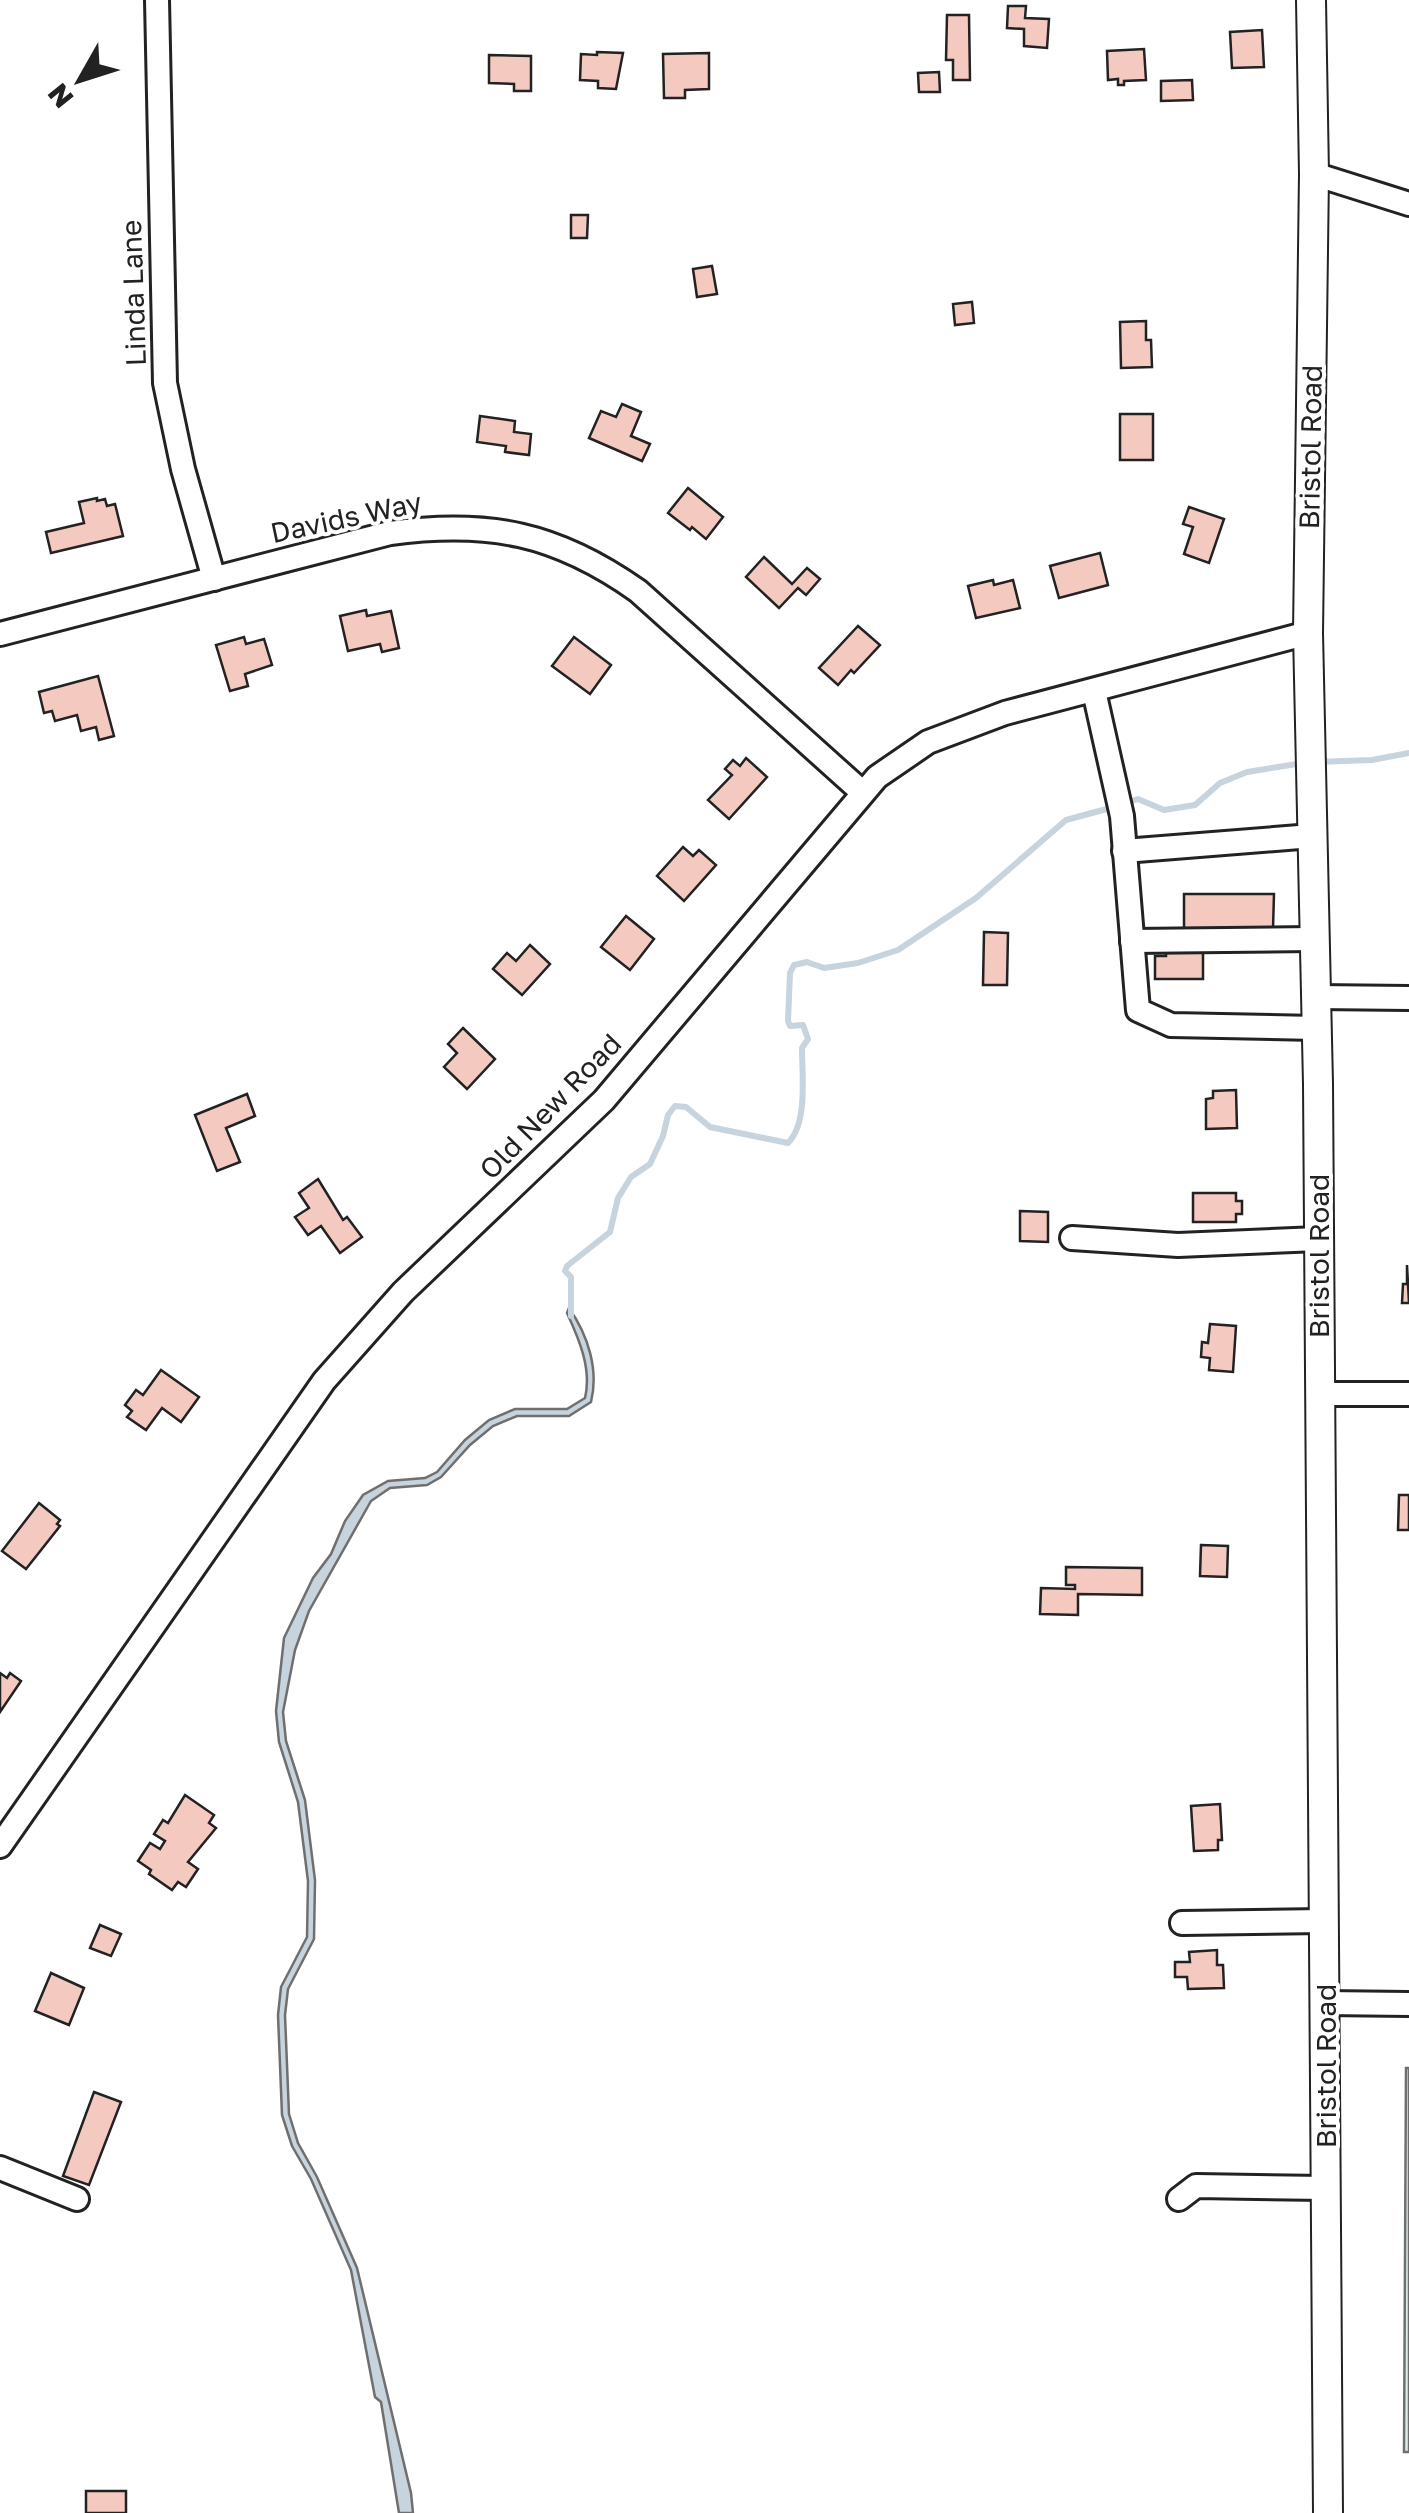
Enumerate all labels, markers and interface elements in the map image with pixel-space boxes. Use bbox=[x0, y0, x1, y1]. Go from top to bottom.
north arrow bbox=[30, 30, 130, 130]
text: N bbox=[41, 77, 80, 115]
street label: Linda Lane bbox=[114, 219, 152, 367]
street label: Bristol Road bbox=[1292, 364, 1328, 530]
street label: Davids Way bbox=[267, 485, 425, 549]
street label: Old New Road bbox=[472, 1027, 628, 1185]
street label: Bristol Road bbox=[1302, 1174, 1335, 1338]
street label: Bristol Road bbox=[1309, 1984, 1342, 2148]

